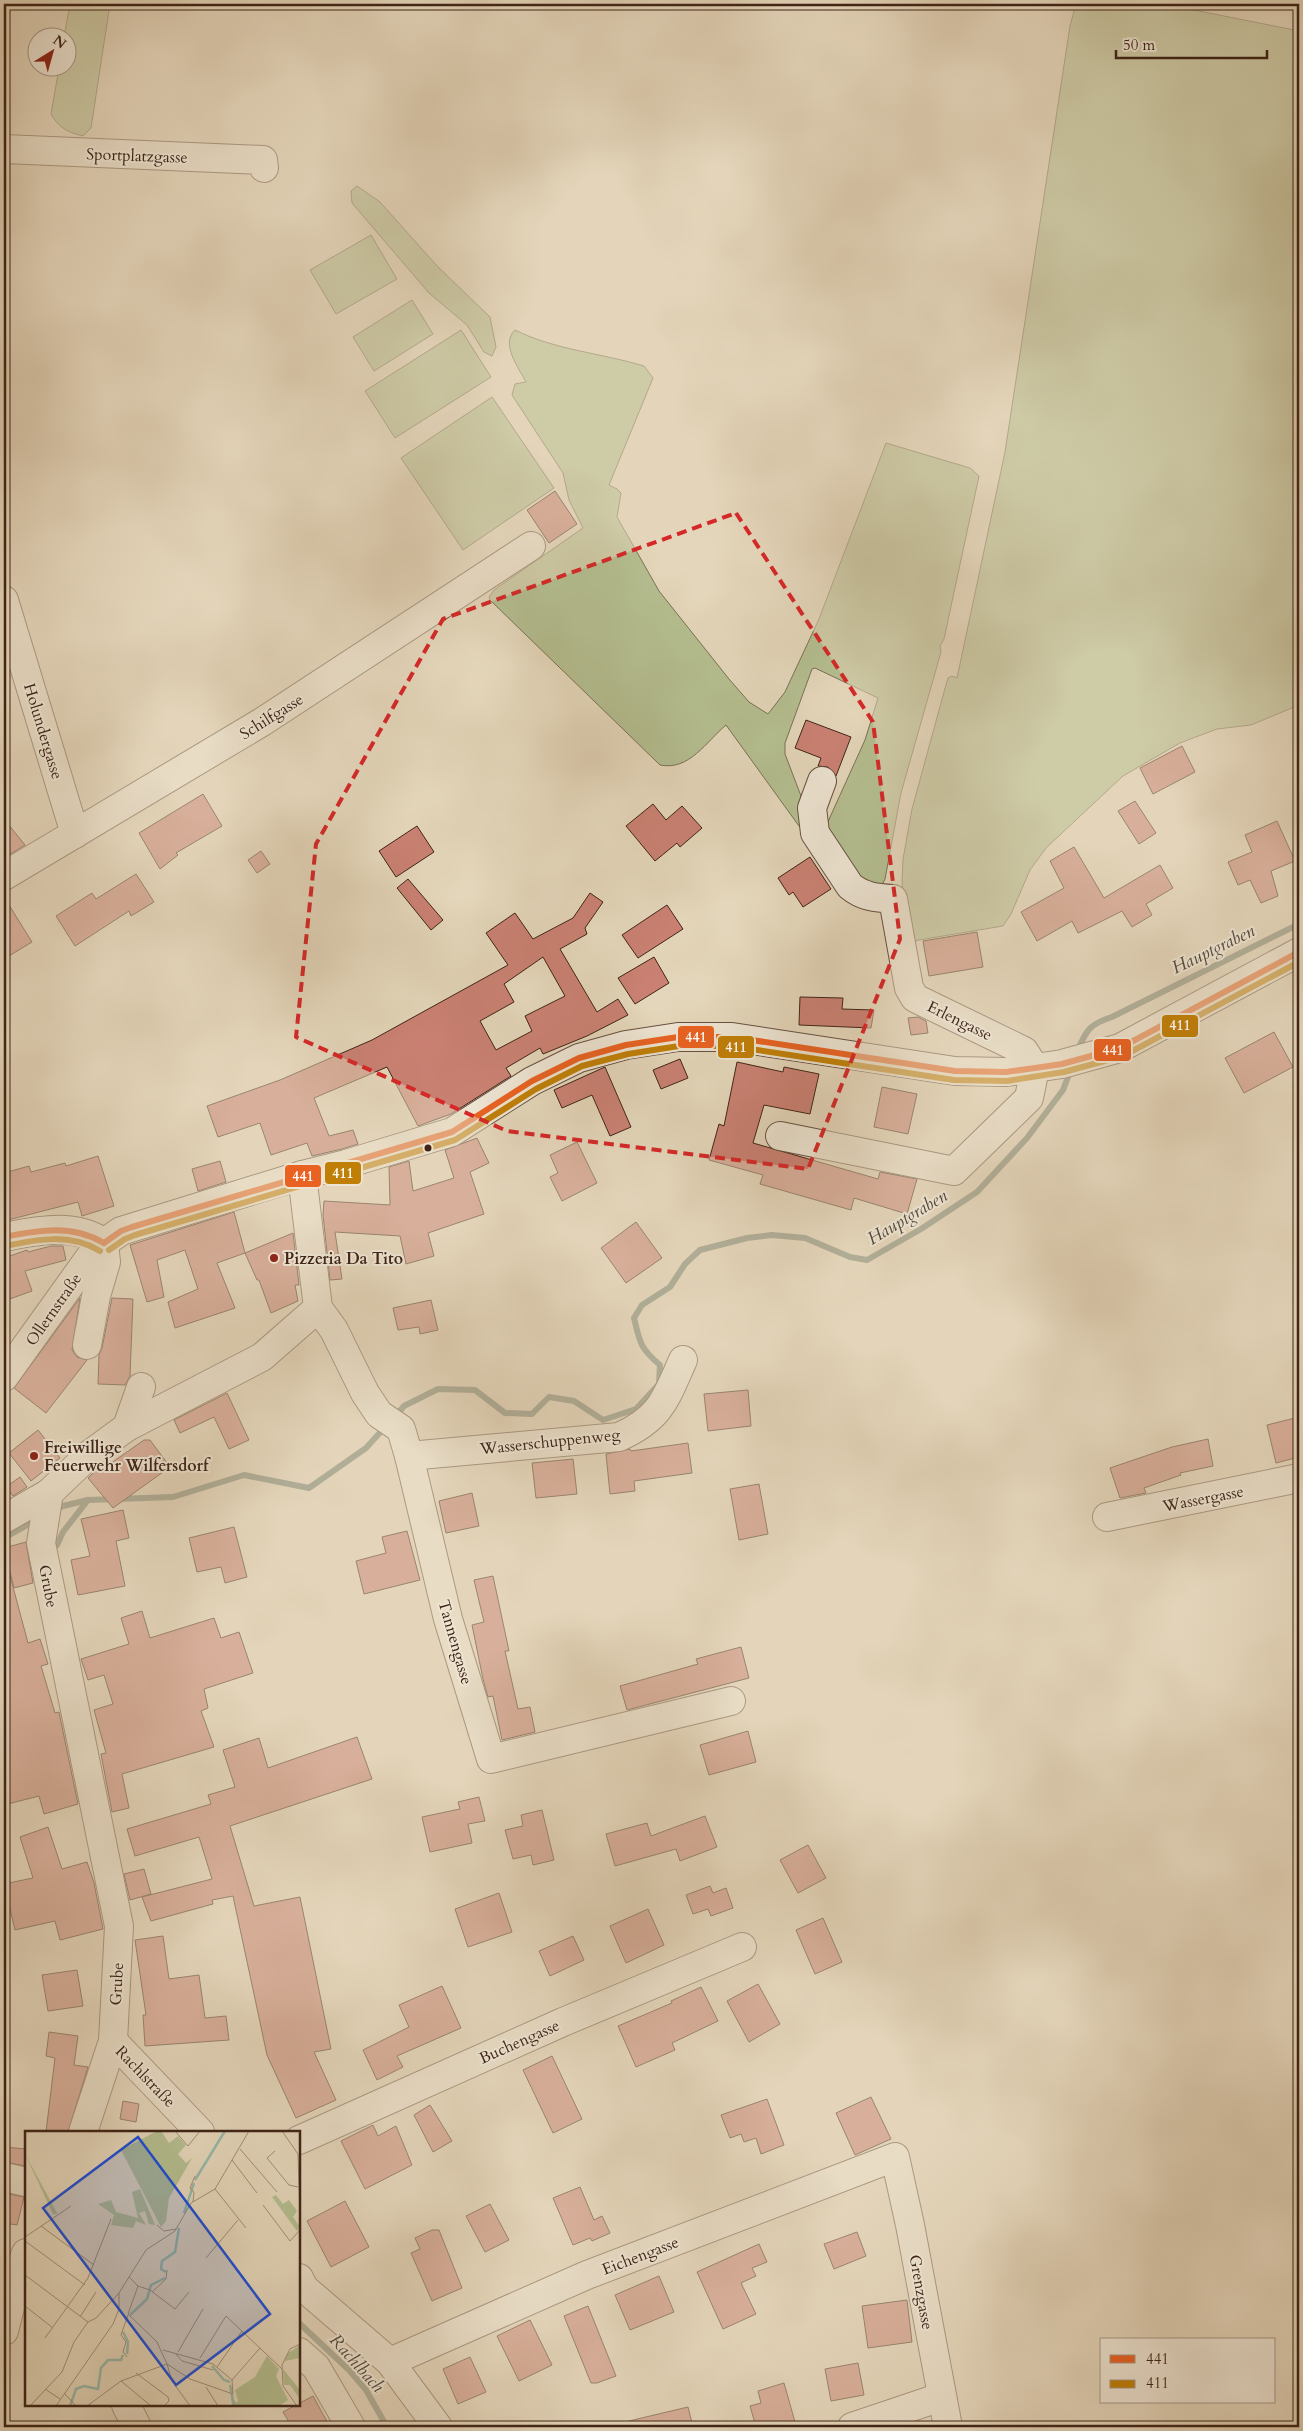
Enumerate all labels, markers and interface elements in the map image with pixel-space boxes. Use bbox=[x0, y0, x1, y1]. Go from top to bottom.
north arrow bbox=[28, 28, 78, 78]
scale bar bbox=[1116, 28, 1267, 60]
text: N bbox=[49, 31, 70, 53]
text: 50 m bbox=[1123, 35, 1155, 55]
street label: Sportplatzgasse bbox=[86, 143, 188, 169]
street label: Holundergasse bbox=[18, 681, 68, 782]
street label: Schilfgasse bbox=[235, 689, 308, 745]
water label: Hauptgraben bbox=[1167, 918, 1259, 980]
street label: Erlengasse bbox=[923, 996, 996, 1046]
line badge: 411 bbox=[1161, 1014, 1199, 1038]
text: 411 bbox=[1169, 1016, 1191, 1035]
line badge: 441 bbox=[677, 1025, 715, 1049]
text: 441 bbox=[685, 1028, 707, 1047]
line badge: 411 bbox=[717, 1035, 755, 1059]
text: 411 bbox=[725, 1038, 747, 1057]
line badge: 441 bbox=[1093, 1038, 1132, 1062]
text: 441 bbox=[1102, 1041, 1124, 1060]
unlabelled marker bbox=[423, 1143, 433, 1153]
line badge: 411 bbox=[324, 1161, 362, 1185]
line badge: 441 bbox=[284, 1164, 322, 1188]
text: 411 bbox=[332, 1164, 354, 1183]
text: 441 bbox=[292, 1167, 314, 1186]
water label: Hauptgraben bbox=[862, 1184, 952, 1251]
place label: Pizzeria Da Tito bbox=[284, 1248, 403, 1270]
marker: Pizzeria Da Tito bbox=[268, 1252, 280, 1264]
street label: Ollernstraße bbox=[21, 1269, 87, 1350]
street label: Wasserschuppenweg bbox=[478, 1424, 621, 1460]
place label: Freiwillige Feuerwehr Wilfersdorf bbox=[44, 1437, 211, 1477]
marker: Freiwillige Feuerwehr Wilfersdorf bbox=[28, 1450, 40, 1462]
street label: Wassergasse bbox=[1160, 1480, 1246, 1518]
street label: Grube bbox=[33, 1563, 63, 1609]
street label: Tannengasse bbox=[432, 1597, 478, 1687]
street label: Grube bbox=[105, 1962, 129, 2006]
street label: Buchengasse bbox=[476, 2014, 563, 2069]
street label: Rachlstraße bbox=[110, 2041, 180, 2112]
inset map bbox=[25, 2131, 300, 2406]
street label: Eichengasse bbox=[599, 2231, 682, 2281]
street label: Grenzgasse bbox=[904, 2253, 938, 2331]
water label: Rachlbach bbox=[323, 2328, 390, 2398]
legend bbox=[1100, 2338, 1276, 2404]
text: 441 bbox=[1146, 2349, 1169, 2369]
text: 411 bbox=[1146, 2373, 1169, 2393]

